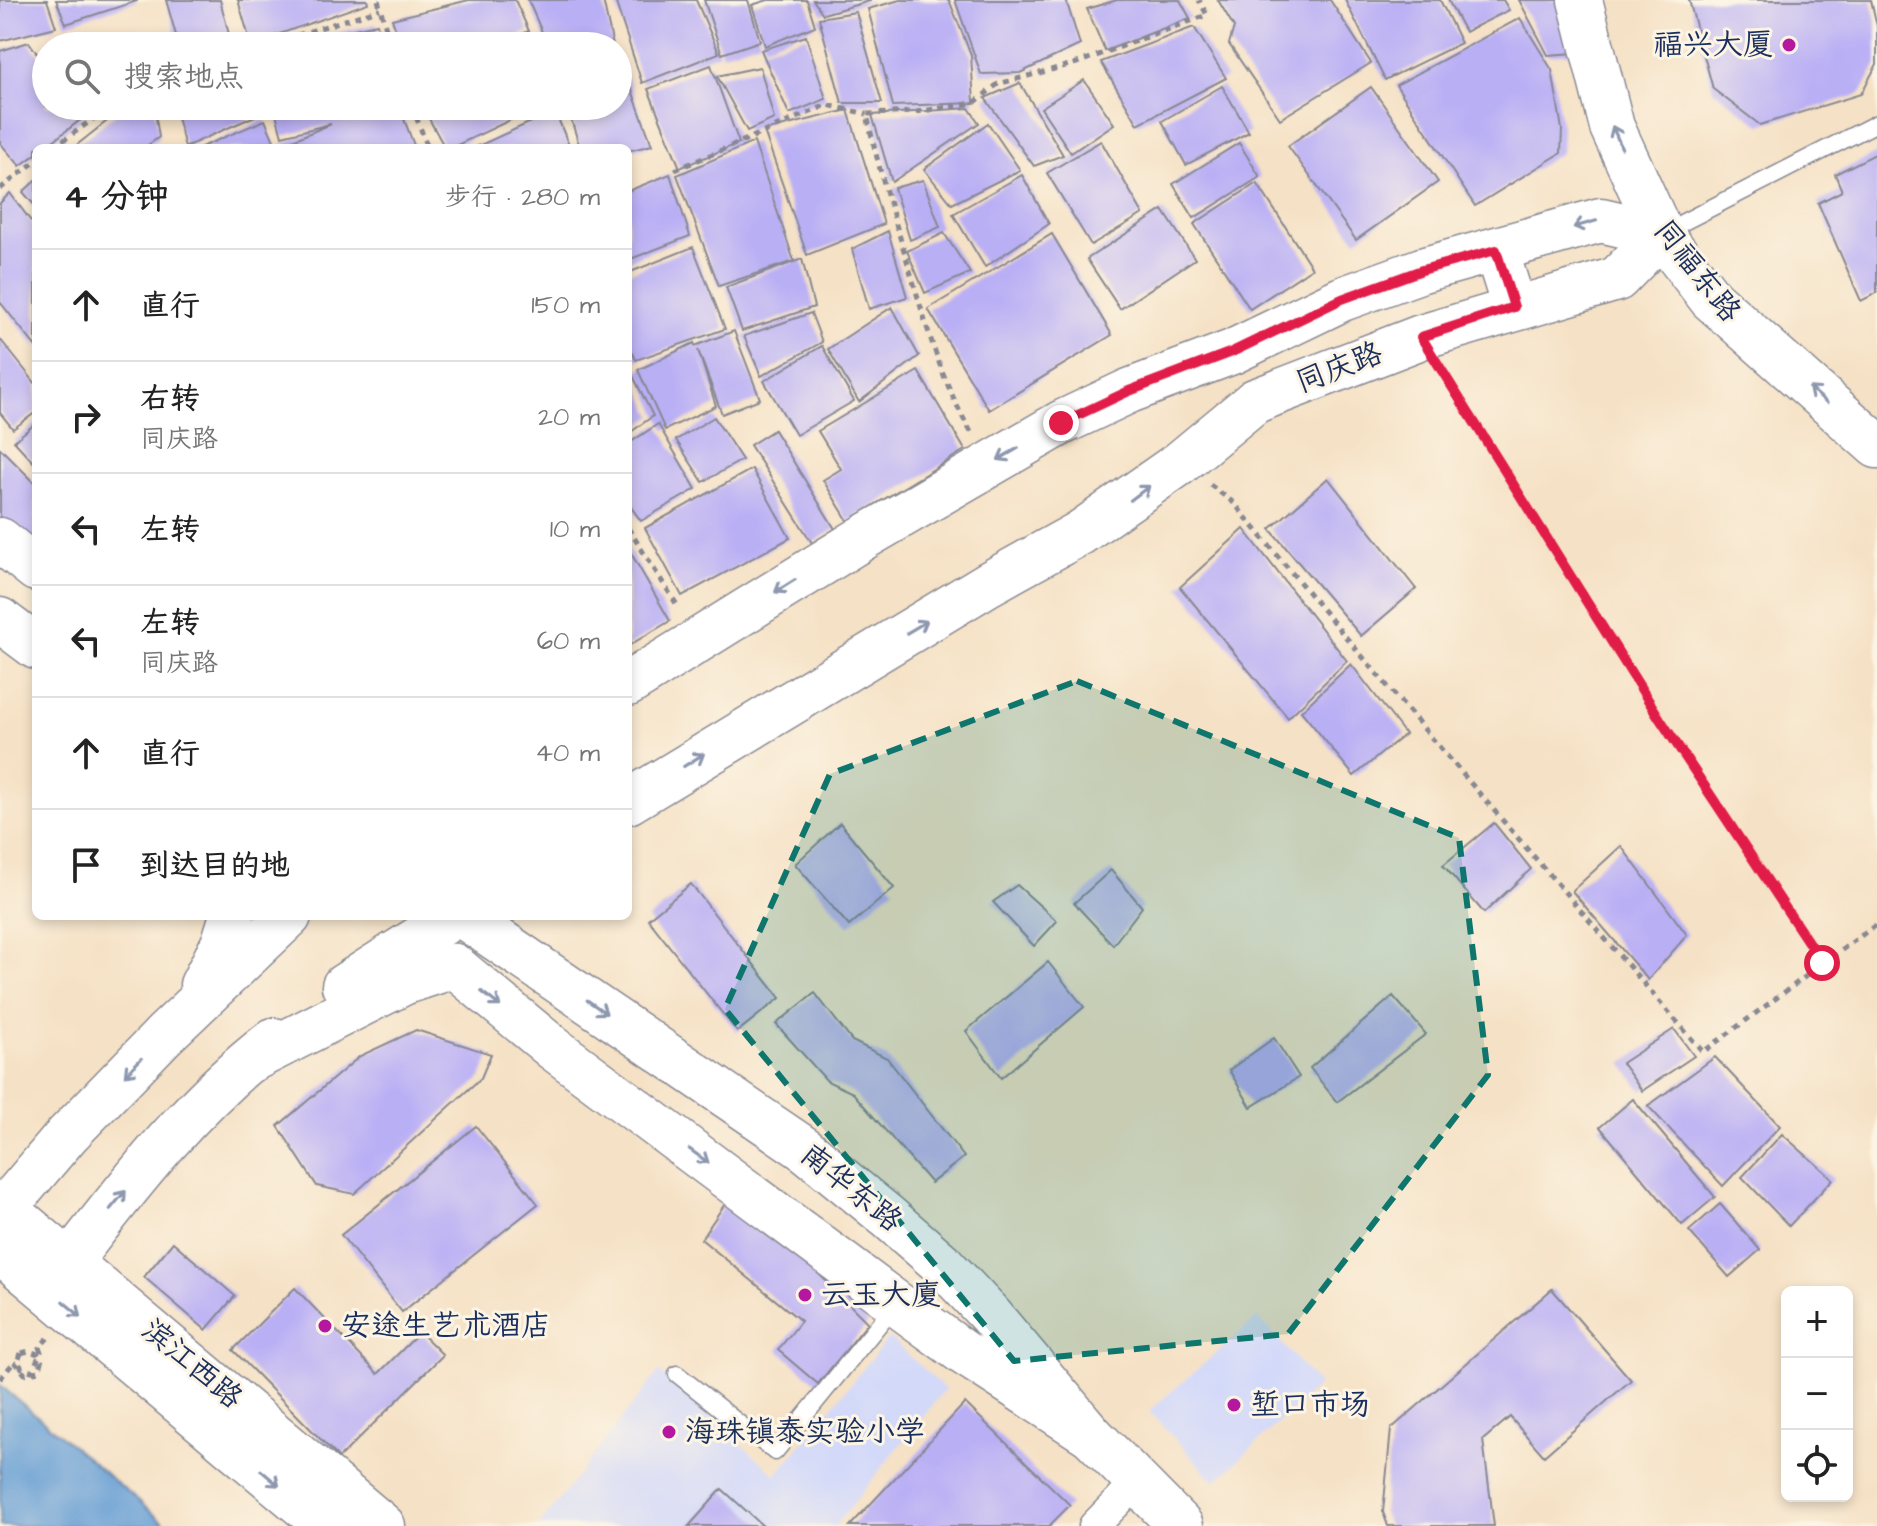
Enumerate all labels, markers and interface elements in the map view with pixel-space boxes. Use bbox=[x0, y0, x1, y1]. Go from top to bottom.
place label: 福兴大厦 bbox=[1653, 24, 1773, 66]
search box bbox=[32, 32, 632, 120]
marker: 福兴大厦 bbox=[1780, 36, 1798, 54]
icon: search bbox=[60, 54, 104, 98]
text: 搜索地点 bbox=[124, 56, 244, 98]
one-way arrow bbox=[1609, 125, 1624, 150]
text: 4 分钟 bbox=[64, 173, 169, 221]
text: 步行 · 280 m bbox=[445, 179, 600, 215]
street label: 同福东路 bbox=[1644, 211, 1750, 331]
one-way arrow bbox=[1573, 218, 1598, 233]
icon: ahead bbox=[64, 283, 108, 327]
text: 直行 bbox=[140, 285, 200, 327]
text: 150 m bbox=[531, 287, 600, 323]
street label: 同庆路 bbox=[1289, 332, 1389, 404]
text: 右转 bbox=[140, 378, 200, 420]
one-way arrow bbox=[1809, 386, 1829, 404]
icon: right bbox=[64, 395, 108, 439]
text: 20 m bbox=[538, 399, 600, 435]
route end bbox=[1043, 405, 1079, 441]
text: 同庆路 bbox=[140, 421, 218, 457]
one-way arrow bbox=[997, 446, 1020, 462]
one-way arrow bbox=[1129, 485, 1150, 502]
icon: left bbox=[64, 507, 108, 551]
text: 左转 bbox=[140, 509, 200, 551]
text: 10 m bbox=[550, 511, 600, 547]
one-way arrow bbox=[774, 579, 797, 595]
text: 左转 bbox=[140, 602, 200, 644]
one-way arrow bbox=[905, 618, 928, 634]
icon: left bbox=[64, 619, 108, 663]
text: 60 m bbox=[537, 623, 600, 659]
text: 同庆路 bbox=[140, 645, 218, 681]
icon: ahead bbox=[64, 731, 108, 775]
text: 直行 bbox=[140, 733, 200, 775]
text: 40 m bbox=[535, 735, 600, 771]
one-way arrow bbox=[682, 752, 705, 768]
icon: arrive bbox=[64, 843, 108, 887]
text: 到达目的地 bbox=[140, 845, 290, 887]
route start bbox=[1804, 945, 1840, 981]
one-way arrow bbox=[480, 991, 501, 1008]
one-way arrow bbox=[586, 999, 608, 1015]
one-way arrow bbox=[124, 1057, 143, 1076]
street label: 南华东路 bbox=[791, 1134, 911, 1242]
one-way arrow bbox=[687, 1148, 709, 1164]
one-way arrow bbox=[109, 1190, 127, 1211]
place label: 云玉大廈 bbox=[821, 1274, 941, 1316]
marker: 云玉大廈 bbox=[796, 1286, 814, 1304]
map controls bbox=[1781, 1286, 1853, 1502]
button: + bbox=[1781, 1286, 1853, 1358]
one-way arrow bbox=[61, 1300, 82, 1318]
place label: 安途生艺术酒店 bbox=[341, 1305, 551, 1347]
street label: 滨江西路 bbox=[133, 1309, 251, 1419]
marker: 安途生艺术酒店 bbox=[316, 1317, 334, 1335]
button: − bbox=[1781, 1358, 1853, 1430]
place label: 堑口市场 bbox=[1250, 1384, 1370, 1426]
marker: 堑口市场 bbox=[1225, 1396, 1243, 1414]
place label: 海珠镇泰实验小学 bbox=[685, 1411, 925, 1453]
marker: 海珠镇泰实验小学 bbox=[660, 1423, 678, 1441]
button: locate bbox=[1781, 1430, 1853, 1502]
one-way arrow bbox=[260, 1469, 280, 1487]

